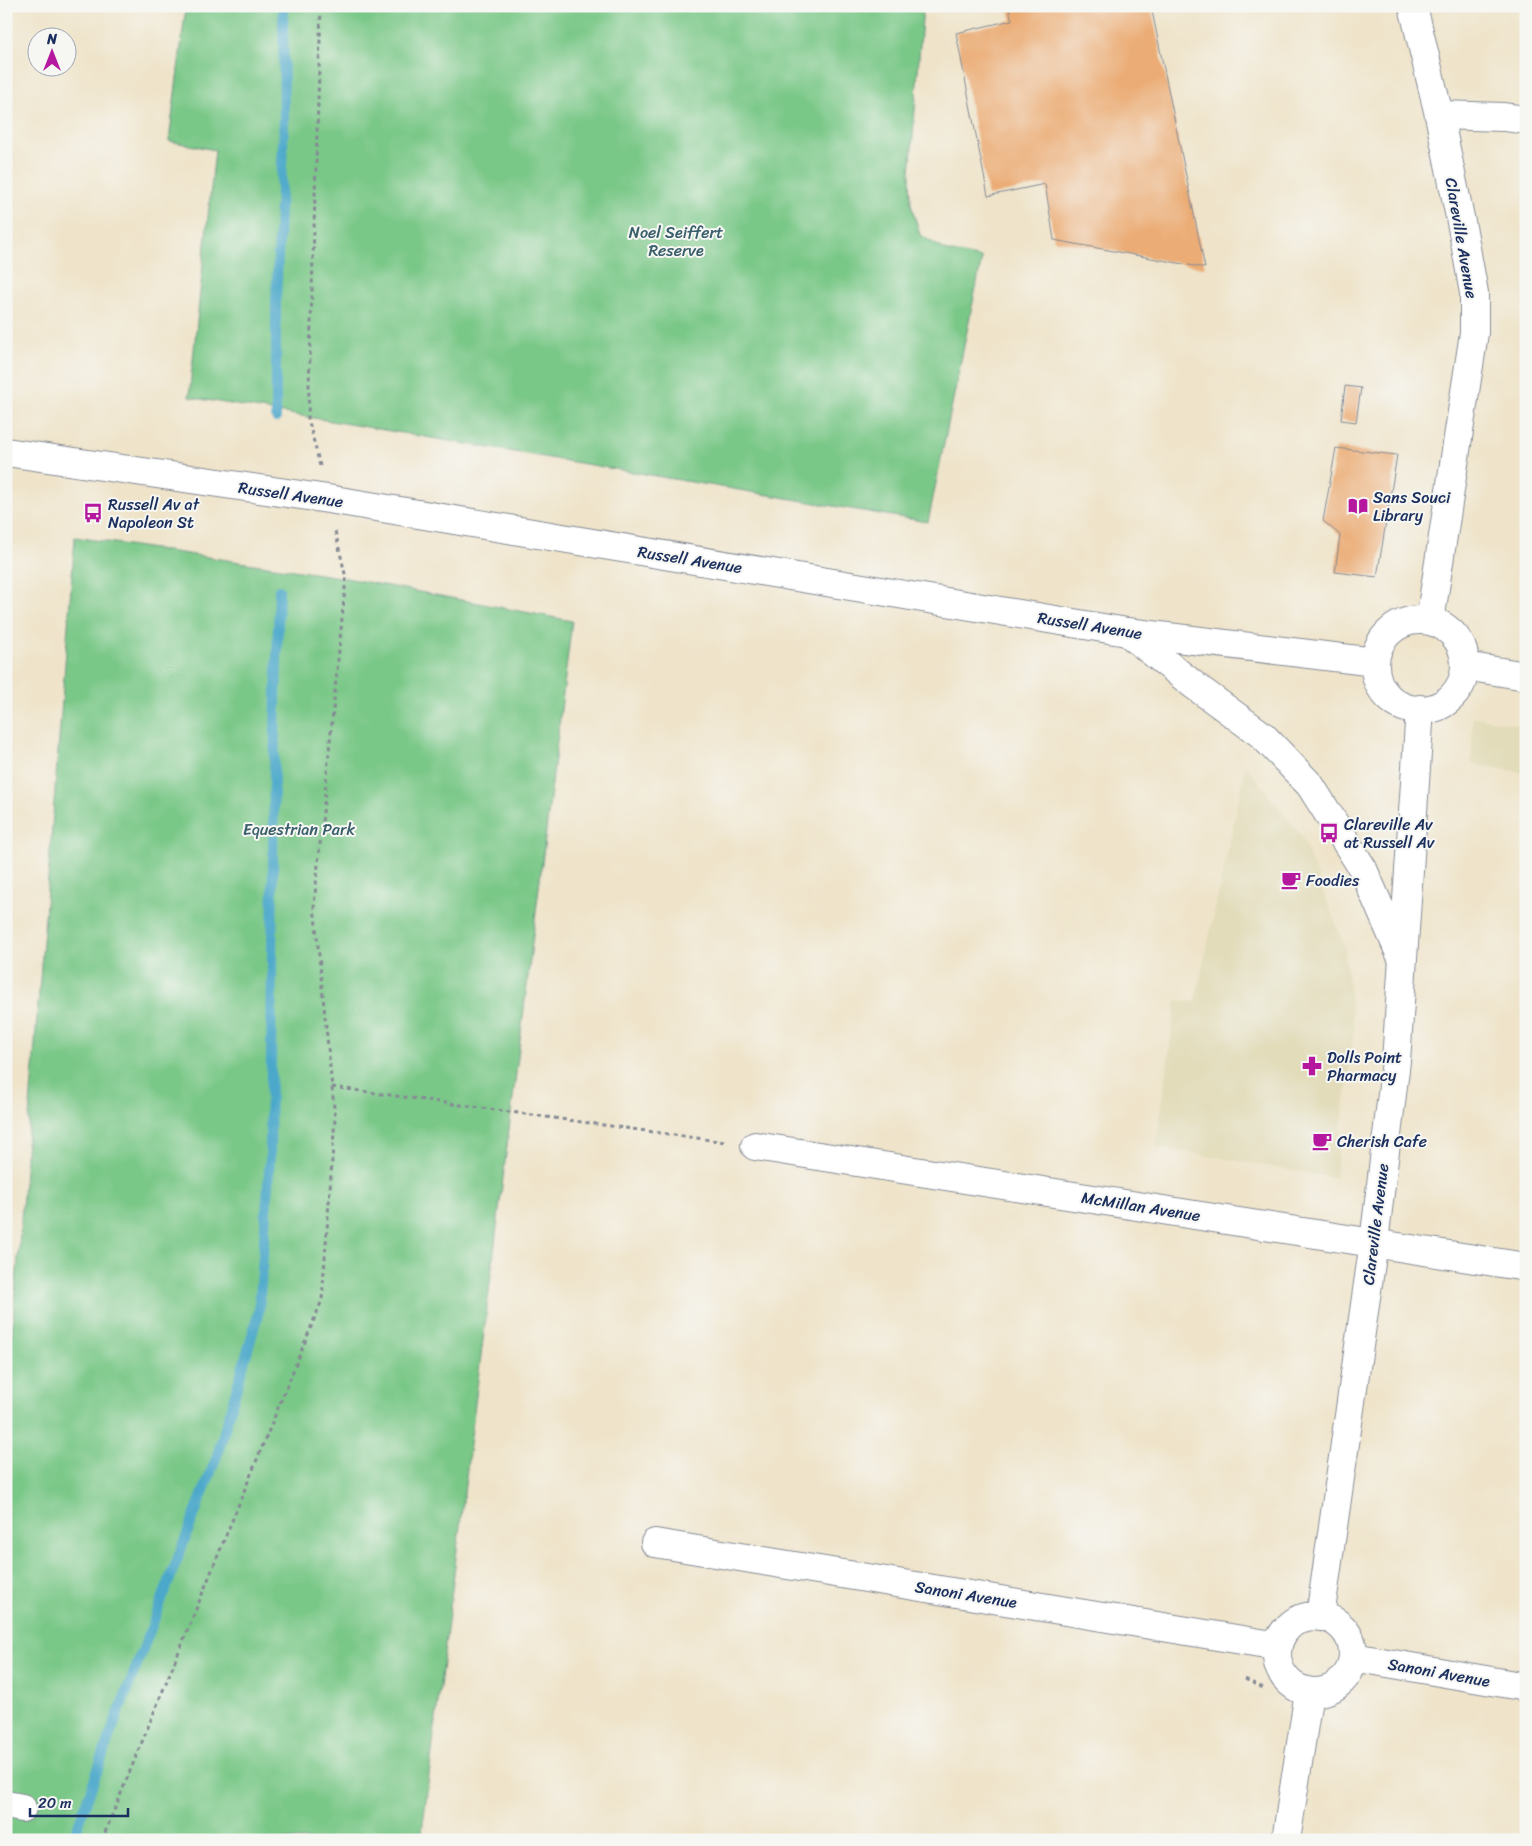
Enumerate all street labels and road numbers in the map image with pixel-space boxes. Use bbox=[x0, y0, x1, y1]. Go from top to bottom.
street label: Clareville Avenue bbox=[1437, 175, 1486, 301]
street label: Russell Avenue bbox=[237, 473, 345, 516]
street label: Russell Avenue bbox=[635, 537, 744, 582]
street label: Russell Avenue bbox=[1035, 603, 1144, 648]
street label: Clareville Avenue bbox=[1354, 1162, 1397, 1287]
street label: McMillan Avenue bbox=[1079, 1183, 1203, 1230]
street label: Sanoni Avenue bbox=[913, 1572, 1019, 1617]
street label: Sanoni Avenue bbox=[1386, 1649, 1492, 1696]

